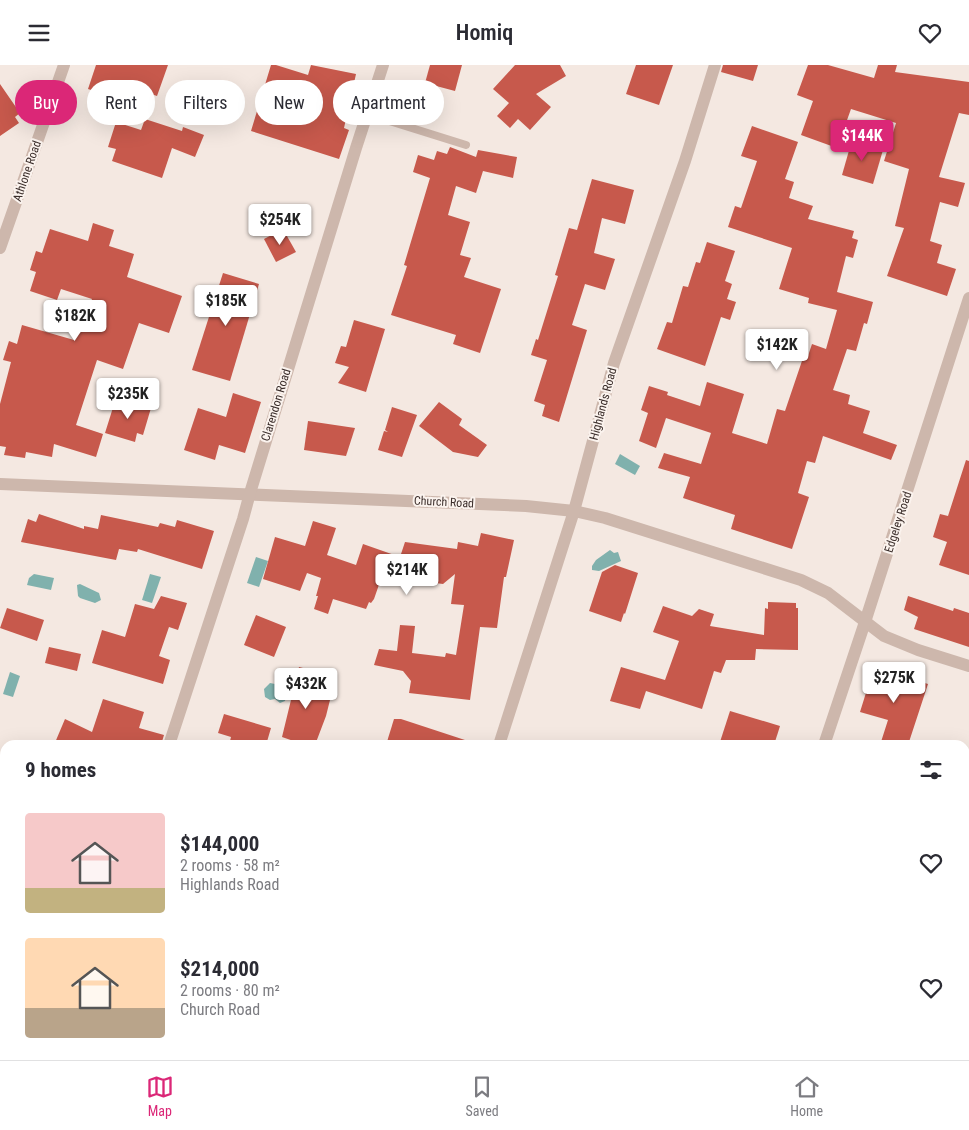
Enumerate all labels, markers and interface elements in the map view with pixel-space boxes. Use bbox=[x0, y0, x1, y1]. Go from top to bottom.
icon: menu bbox=[25, 19, 53, 47]
icon: heart bbox=[916, 19, 944, 47]
text: Homiq bbox=[456, 20, 513, 45]
chip: Buy bbox=[15, 80, 77, 125]
chip: Rent bbox=[87, 80, 155, 125]
chip: Filters bbox=[165, 80, 245, 125]
chip: New bbox=[255, 80, 323, 125]
chip: Apartment bbox=[333, 80, 444, 125]
pin: $144K bbox=[827, 119, 897, 162]
text: $144K bbox=[841, 126, 883, 145]
street label: Athlone Road bbox=[10, 139, 44, 203]
pin: $254K bbox=[245, 203, 315, 246]
text: $254K bbox=[259, 210, 301, 229]
pin: $185K bbox=[191, 285, 261, 327]
text: $185K bbox=[205, 291, 247, 310]
pin: $182K bbox=[40, 299, 110, 342]
text: $182K bbox=[54, 306, 96, 325]
pin: $142K bbox=[742, 329, 812, 371]
text: $142K bbox=[756, 335, 798, 354]
street label: Highlands Road bbox=[587, 366, 619, 442]
street label: Clarendon Road bbox=[258, 367, 294, 443]
pin: $235K bbox=[93, 377, 163, 420]
text: $235K bbox=[107, 384, 149, 403]
street label: Edgeley Road bbox=[882, 490, 914, 554]
street label: Church Road bbox=[414, 493, 474, 511]
pin: $214K bbox=[372, 553, 442, 596]
text: $214K bbox=[386, 560, 428, 579]
pin: $275K bbox=[859, 661, 929, 704]
pin: $432K bbox=[271, 667, 341, 710]
text: $275K bbox=[873, 668, 915, 687]
text: $432K bbox=[285, 674, 327, 693]
icon: filters bbox=[917, 756, 945, 784]
text: 9 homes bbox=[25, 758, 96, 782]
text: $144,000 bbox=[180, 832, 259, 856]
icon: home bbox=[65, 833, 125, 893]
icon: heart bbox=[917, 849, 945, 877]
text: 2 rooms · 58 m² bbox=[180, 856, 280, 875]
text: Highlands Road bbox=[180, 875, 279, 894]
text: $214,000 bbox=[180, 957, 259, 981]
icon: home bbox=[65, 958, 125, 1018]
icon: heart bbox=[917, 974, 945, 1002]
text: 2 rooms · 80 m² bbox=[180, 981, 280, 1000]
text: Church Road bbox=[180, 1000, 260, 1019]
tab: Map bbox=[146, 1073, 174, 1119]
tab: Saved bbox=[465, 1073, 499, 1119]
tab: Home bbox=[790, 1073, 823, 1119]

